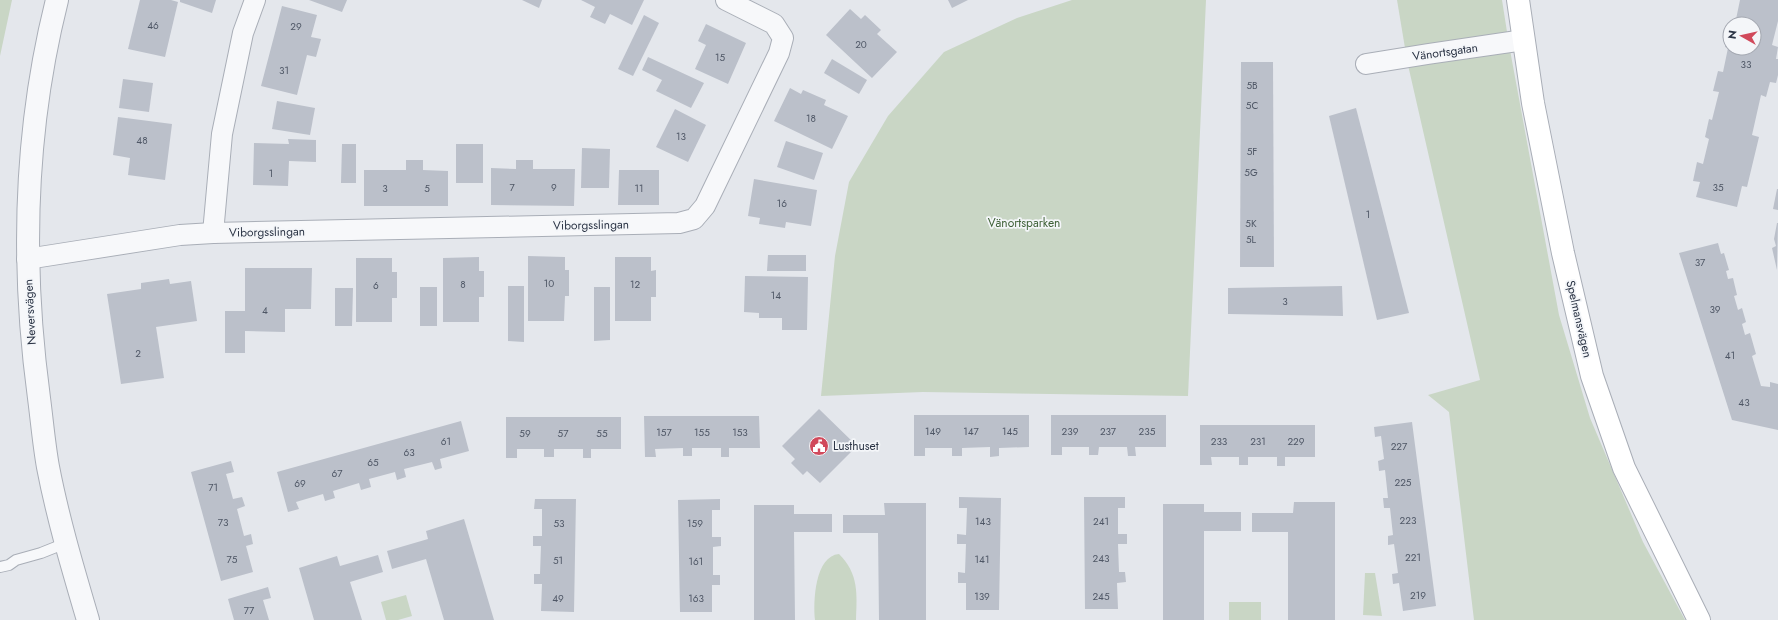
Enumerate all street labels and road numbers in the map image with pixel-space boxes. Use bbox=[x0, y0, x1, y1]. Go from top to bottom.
street label: Vänortsgatan bbox=[1411, 38, 1479, 66]
street label: Viborgsslingan bbox=[553, 215, 629, 235]
street label: Viborgsslingan bbox=[229, 222, 305, 242]
street label: Spelmansvägen bbox=[1561, 278, 1597, 360]
street label: Neversvägen bbox=[19, 279, 41, 345]

